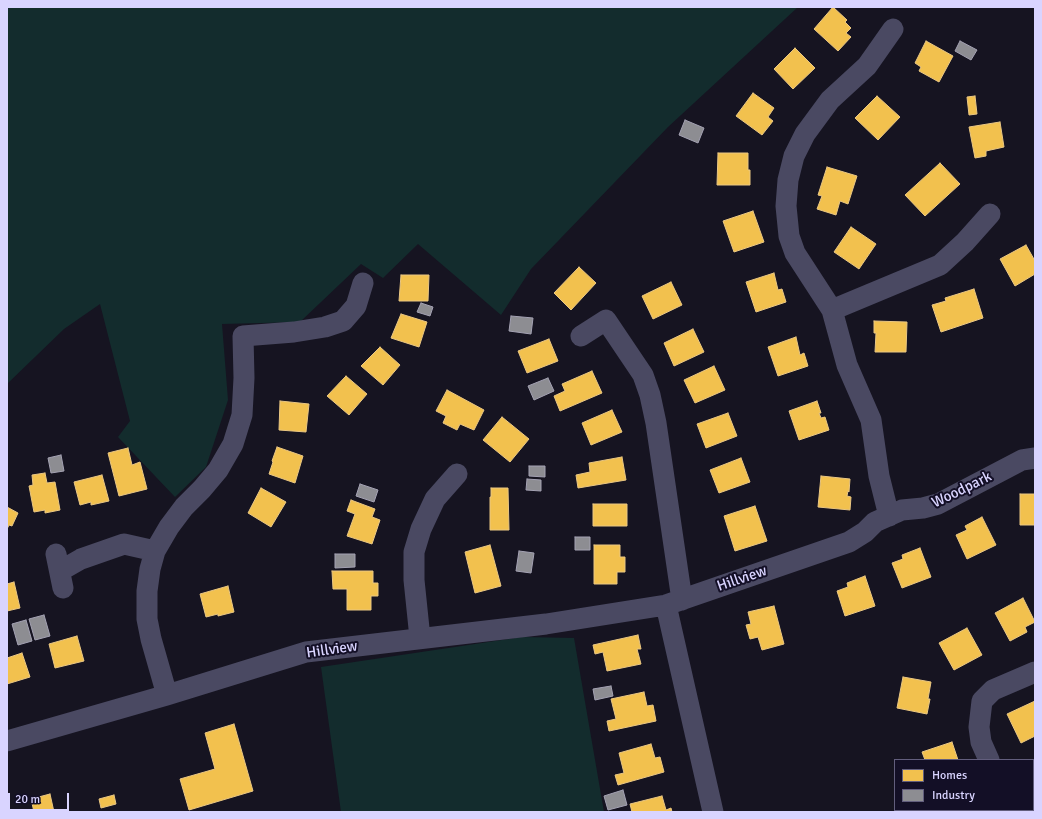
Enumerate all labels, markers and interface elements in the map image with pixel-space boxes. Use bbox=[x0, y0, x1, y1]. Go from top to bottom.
street label: Woodpark bbox=[929, 468, 995, 512]
street label: Hillview bbox=[715, 562, 769, 596]
street label: Hillview bbox=[305, 638, 359, 662]
legend bbox=[894, 759, 1034, 811]
text: Homes bbox=[932, 768, 967, 783]
scale bar bbox=[10, 785, 71, 811]
text: Industry bbox=[932, 788, 975, 803]
text: 20 m bbox=[15, 792, 40, 807]

